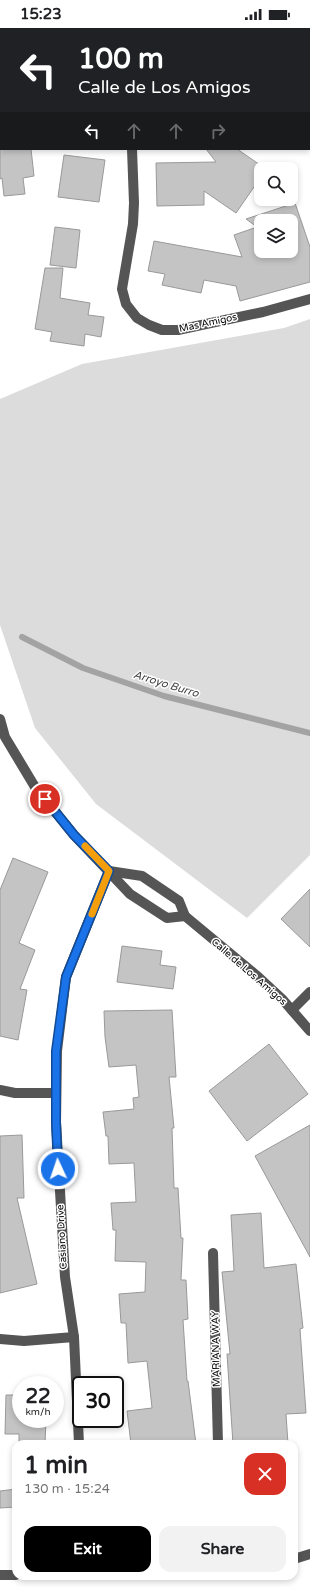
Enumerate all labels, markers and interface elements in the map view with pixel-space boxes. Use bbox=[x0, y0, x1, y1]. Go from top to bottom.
text: 15:23 bbox=[20, 5, 62, 23]
text: 100 m bbox=[78, 42, 164, 76]
icon: left bbox=[12, 44, 64, 96]
text: Calle de Los Amigos bbox=[78, 76, 251, 98]
icon: left bbox=[81, 120, 103, 142]
icon: ahead bbox=[123, 120, 145, 142]
icon: ahead bbox=[165, 120, 187, 142]
icon: right bbox=[207, 120, 229, 142]
map controls bbox=[254, 162, 298, 258]
button: search bbox=[254, 162, 298, 206]
button: layers bbox=[254, 214, 298, 258]
street label: Mas Amigos bbox=[178, 311, 238, 335]
water label: Arroyo Burro bbox=[132, 668, 201, 700]
pin bbox=[28, 782, 62, 816]
icon: arrive bbox=[34, 788, 56, 810]
street label: Calle de Los Amigos bbox=[209, 936, 289, 1008]
position arrow bbox=[37, 1148, 79, 1190]
street label: Casiano Drive bbox=[54, 1204, 70, 1270]
street label: MARIANA WAY bbox=[209, 1310, 223, 1387]
speed limit sign: 30 bbox=[72, 1376, 124, 1428]
text: 22 bbox=[25, 1385, 51, 1409]
text: km/h bbox=[25, 1406, 51, 1418]
text: 1 min bbox=[24, 1451, 88, 1480]
button: close bbox=[244, 1453, 286, 1495]
text: 130 m · 15:24 bbox=[24, 1481, 110, 1497]
button: Exit bbox=[24, 1526, 151, 1572]
button: Share bbox=[159, 1526, 286, 1572]

